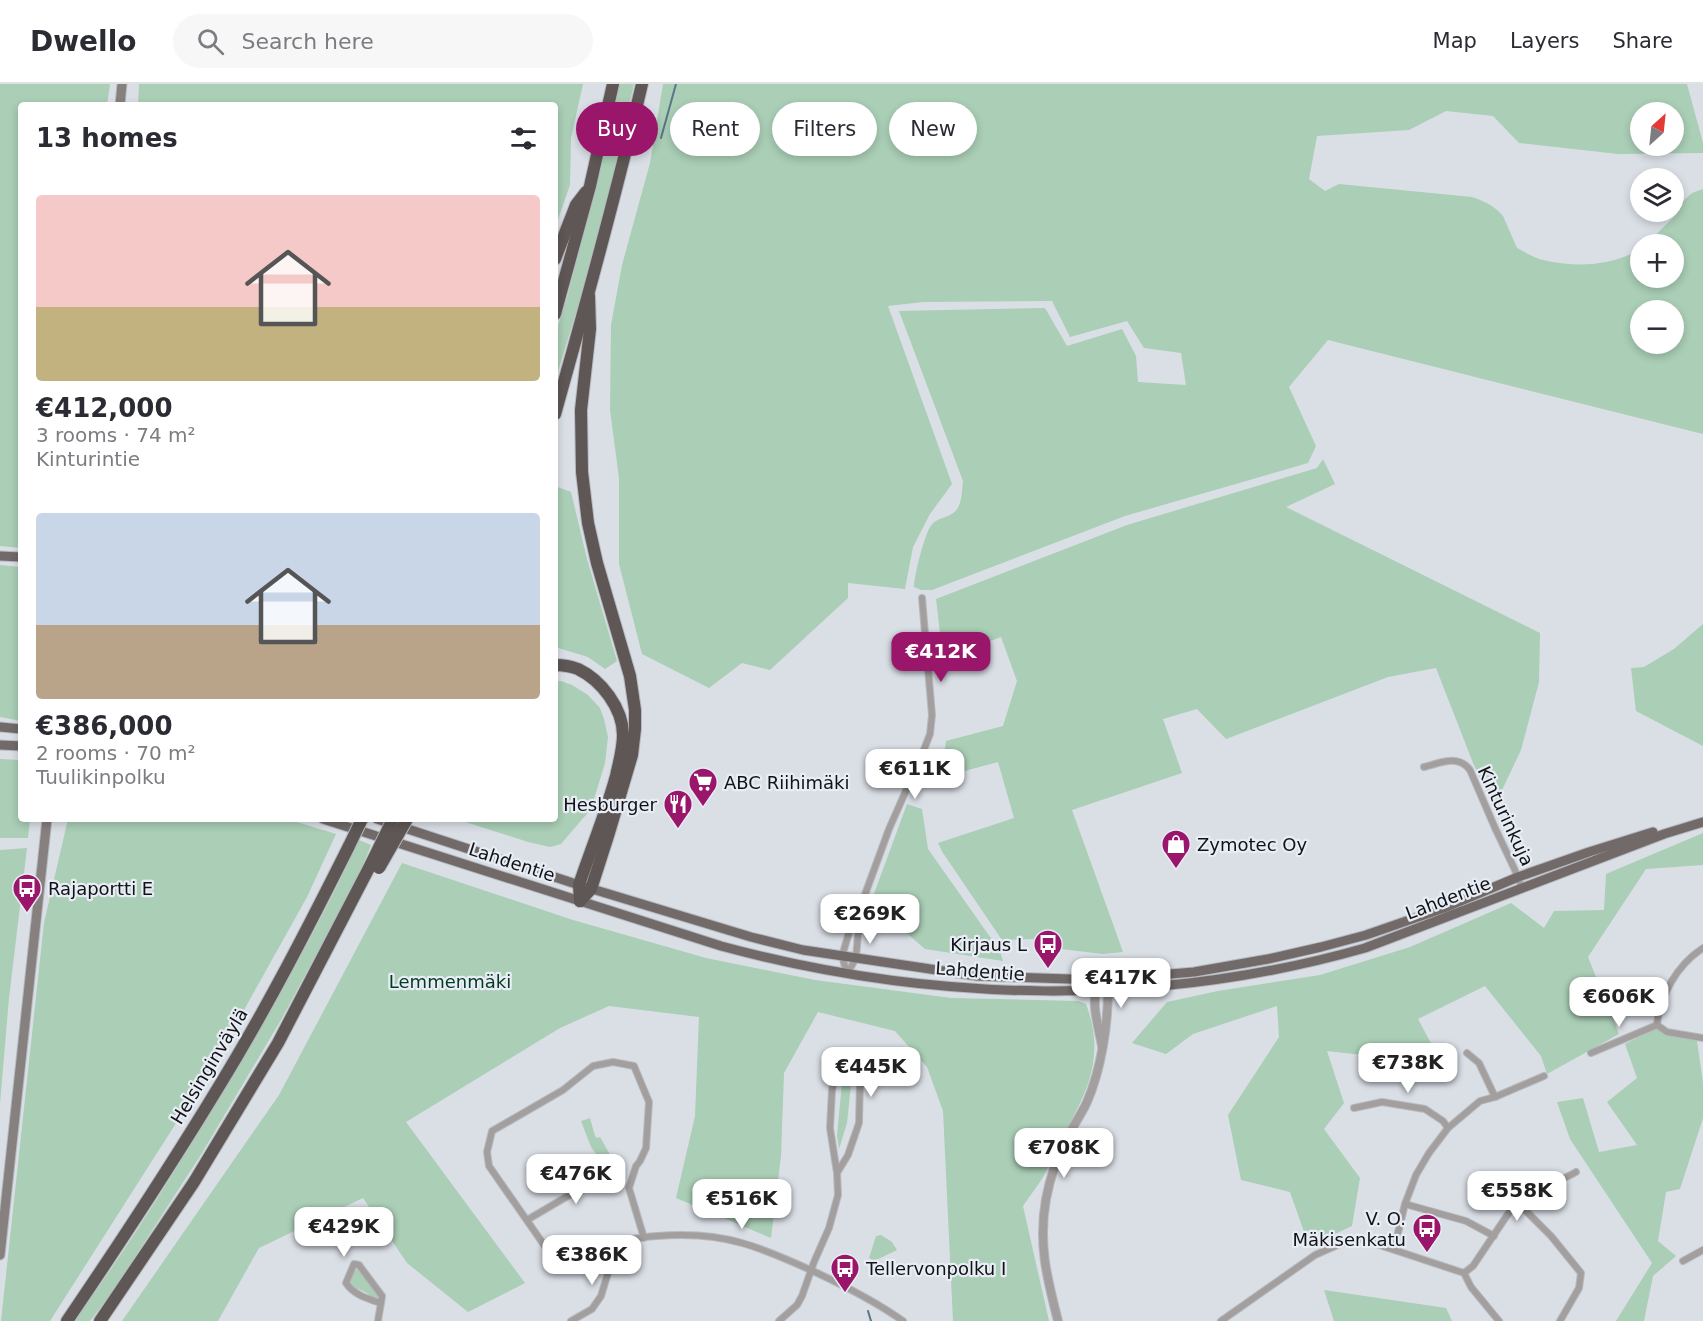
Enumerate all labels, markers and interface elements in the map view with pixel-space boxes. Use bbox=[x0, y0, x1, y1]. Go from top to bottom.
search box bbox=[173, 14, 593, 68]
text: Dwello bbox=[30, 25, 137, 58]
icon: search bbox=[194, 25, 227, 58]
text: Search here bbox=[242, 29, 374, 54]
text: Map bbox=[1433, 29, 1477, 53]
text: Layers bbox=[1510, 29, 1579, 53]
text: Share bbox=[1612, 29, 1673, 53]
chip: Buy bbox=[576, 102, 658, 156]
chip: Rent bbox=[670, 102, 760, 156]
chip: Filters bbox=[772, 102, 877, 156]
chip: New bbox=[889, 102, 977, 156]
north arrow bbox=[1630, 102, 1684, 156]
map controls bbox=[1630, 102, 1684, 354]
icon: filters bbox=[507, 122, 540, 155]
text: 13 homes bbox=[36, 123, 178, 153]
button: layers bbox=[1630, 168, 1684, 222]
icon: home bbox=[234, 234, 342, 342]
button: + bbox=[1630, 234, 1684, 288]
button: − bbox=[1630, 300, 1684, 354]
text: €412,000 bbox=[36, 393, 173, 423]
text: 3 rooms · 74 m² bbox=[36, 423, 196, 447]
text: Kinturintie bbox=[36, 447, 140, 471]
icon: home bbox=[234, 552, 342, 660]
pin: €412K bbox=[899, 632, 983, 683]
text: €412K bbox=[905, 639, 977, 663]
text: €386,000 bbox=[36, 711, 173, 741]
text: 2 rooms · 70 m² bbox=[36, 741, 196, 765]
pin: €611K bbox=[873, 749, 957, 800]
text: €611K bbox=[879, 756, 951, 780]
street label: Kinturinkuja bbox=[1474, 763, 1538, 869]
text: Tuulikinpolku bbox=[36, 765, 166, 789]
supermarket icon: ABC Riihimäki bbox=[687, 766, 719, 808]
place label: ABC Riihimäki bbox=[724, 772, 850, 793]
restaurant icon: Hesburger bbox=[662, 788, 694, 830]
place label: Hesburger bbox=[563, 794, 658, 815]
shop icon: Zymotec Oy bbox=[1160, 828, 1192, 870]
place label: Zymotec Oy bbox=[1197, 834, 1307, 855]
street label: Lahdentie bbox=[466, 838, 558, 886]
bus stop icon: Rajaportti E bbox=[11, 872, 43, 914]
street label: Lahdentie bbox=[1402, 872, 1494, 924]
place label: Rajaportti E bbox=[48, 878, 153, 899]
pin: €269K bbox=[828, 894, 912, 945]
text: €269K bbox=[834, 901, 906, 925]
bus stop icon: Kirjaus L bbox=[1032, 928, 1064, 970]
place label: Kirjaus L bbox=[950, 934, 1027, 955]
street label: Lahdentie bbox=[935, 957, 1025, 985]
pin: €417K bbox=[1079, 958, 1163, 1009]
text: €417K bbox=[1085, 965, 1157, 989]
park label: Lemmenmäki bbox=[389, 971, 511, 992]
pin: €606K bbox=[1577, 977, 1661, 1028]
text: €606K bbox=[1583, 984, 1655, 1008]
street label: Helsinginväylä bbox=[166, 1004, 252, 1128]
pin: €738K bbox=[1366, 1043, 1450, 1094]
pin: €445K bbox=[829, 1047, 913, 1098]
text: €738K bbox=[1372, 1050, 1444, 1074]
text: €445K bbox=[835, 1054, 907, 1078]
pin: €708K bbox=[1022, 1128, 1106, 1179]
text: €708K bbox=[1028, 1135, 1100, 1159]
pin: €476K bbox=[534, 1154, 618, 1205]
text: €476K bbox=[540, 1161, 612, 1185]
pin: €558K bbox=[1475, 1171, 1559, 1222]
text: €558K bbox=[1481, 1178, 1553, 1202]
pin: €516K bbox=[700, 1179, 784, 1230]
text: €516K bbox=[706, 1186, 778, 1210]
pin: €429K bbox=[302, 1207, 386, 1258]
place label: V. O. Mäkisenkatu bbox=[1293, 1208, 1406, 1250]
bus stop icon: V. O. Mäkisenkatu bbox=[1411, 1212, 1443, 1254]
text: €429K bbox=[308, 1214, 380, 1238]
pin: €386K bbox=[550, 1235, 634, 1286]
text: €386K bbox=[556, 1242, 628, 1266]
bus stop icon: Tellervonpolku I bbox=[829, 1252, 861, 1294]
place label: Tellervonpolku I bbox=[865, 1258, 1006, 1279]

